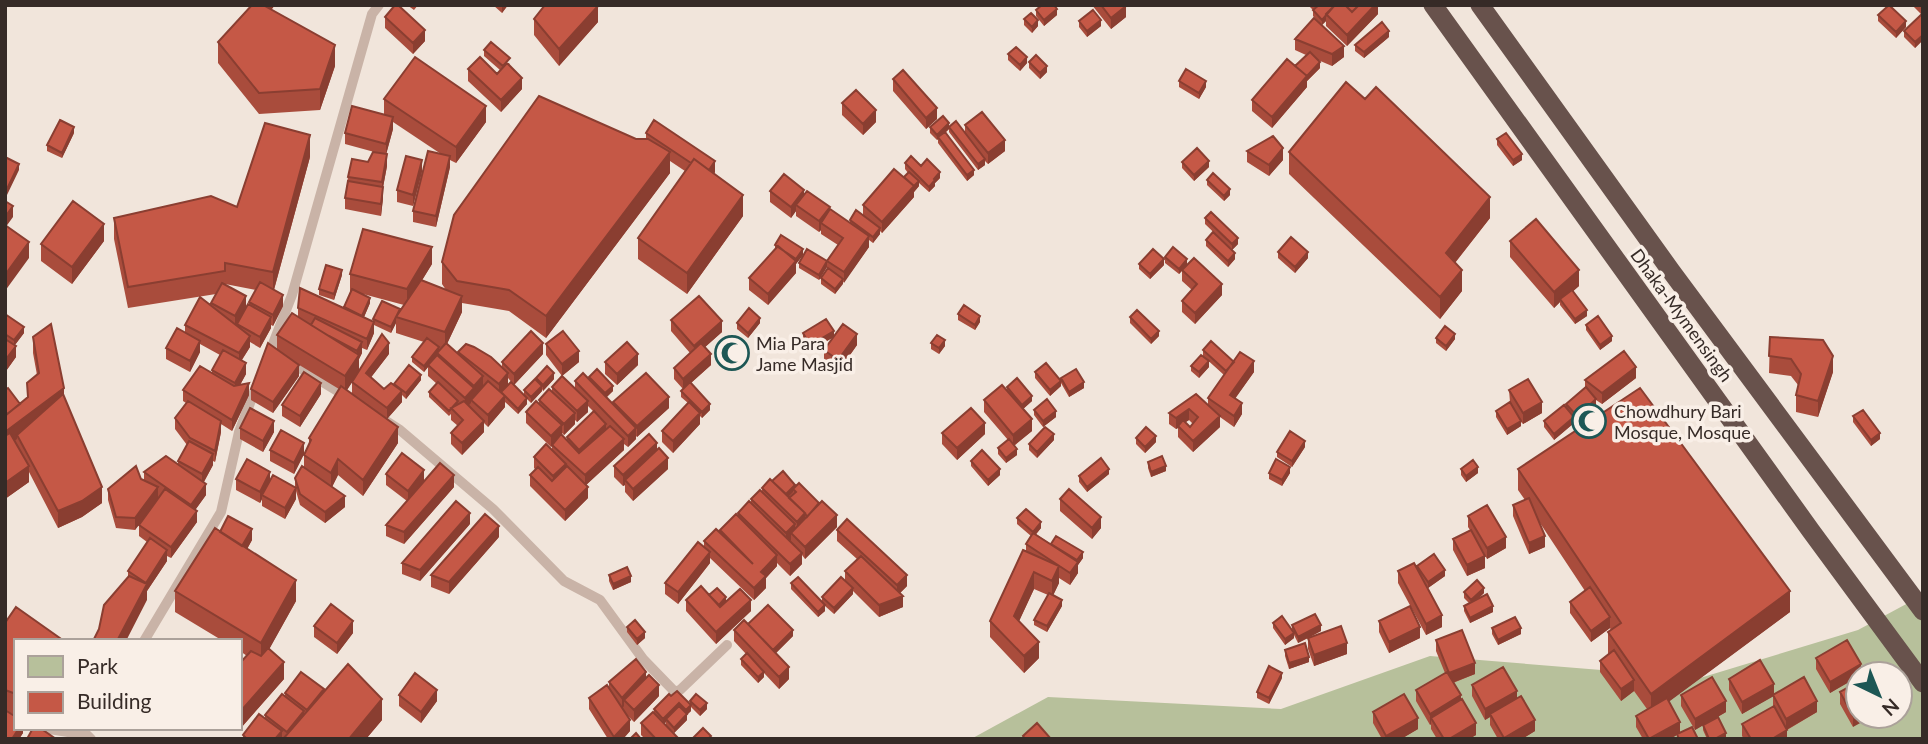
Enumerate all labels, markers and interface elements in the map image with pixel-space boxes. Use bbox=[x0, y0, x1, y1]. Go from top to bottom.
street label: Dhaka-Mymensingh bbox=[1626, 244, 1738, 386]
place label: Mia Para Jame Masjid bbox=[756, 332, 853, 375]
mosque icon: Mia Para Jame Masjid bbox=[713, 334, 751, 372]
place label: Chowdhury Bari Mosque, Mosque bbox=[1614, 400, 1751, 443]
mosque icon: Chowdhury Bari Mosque, Mosque bbox=[1570, 402, 1608, 440]
legend bbox=[14, 639, 242, 730]
text: Park bbox=[77, 653, 118, 678]
north arrow bbox=[1844, 660, 1914, 730]
text: Building bbox=[77, 688, 152, 713]
text: N bbox=[1878, 694, 1904, 721]

